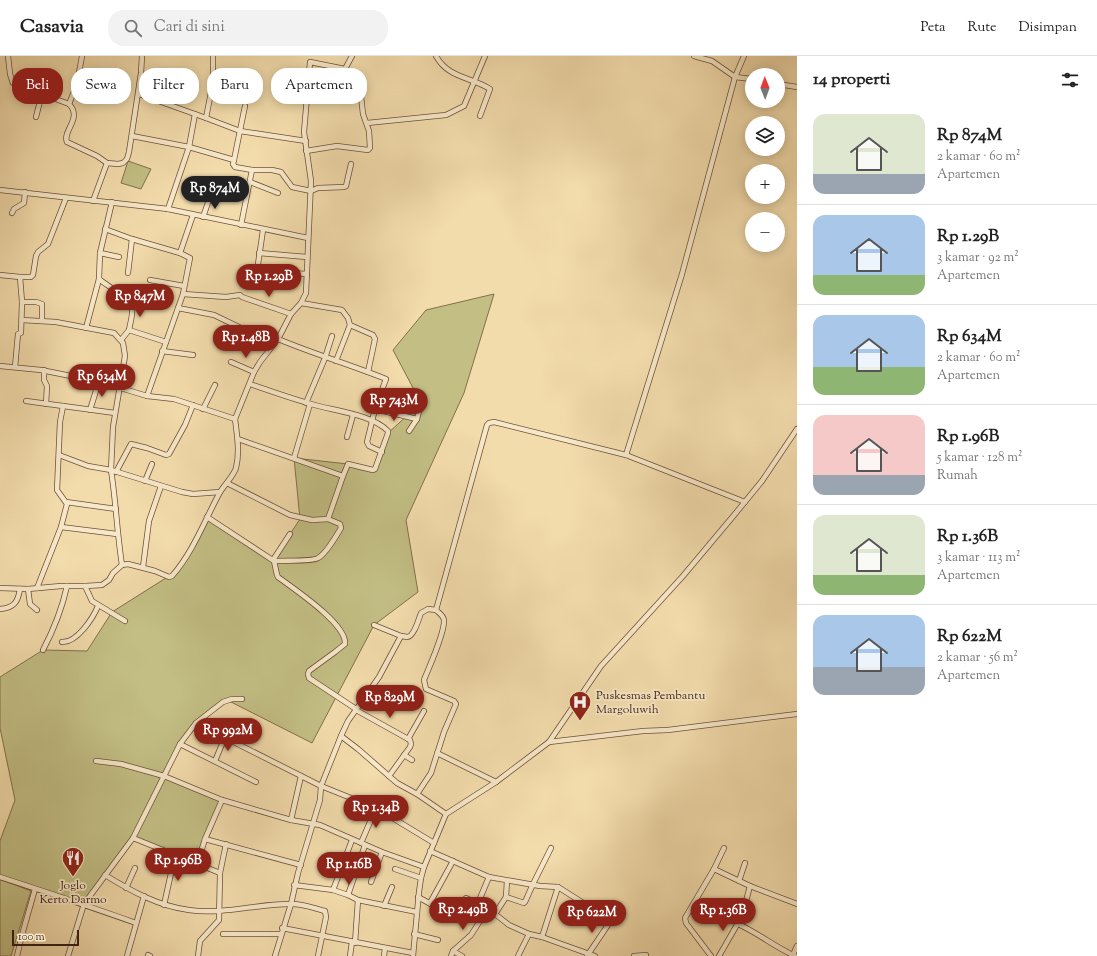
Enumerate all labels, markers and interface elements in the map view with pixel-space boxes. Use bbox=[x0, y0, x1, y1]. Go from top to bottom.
search box bbox=[108, 10, 388, 46]
text: Casavia bbox=[20, 14, 84, 41]
icon: search bbox=[122, 17, 144, 39]
text: Cari di sini bbox=[154, 17, 225, 38]
text: Peta bbox=[920, 18, 945, 38]
text: Rute bbox=[967, 18, 997, 38]
text: Disimpan bbox=[1019, 18, 1077, 38]
chip: Beli bbox=[12, 68, 63, 104]
chip: Sewa bbox=[71, 68, 131, 104]
chip: Filter bbox=[139, 68, 199, 104]
chip: Baru bbox=[207, 68, 263, 104]
chip: Apartemen bbox=[271, 68, 367, 104]
north arrow bbox=[745, 68, 785, 108]
map controls bbox=[745, 68, 785, 252]
text: 14 properti bbox=[813, 68, 890, 92]
icon: filters bbox=[1059, 69, 1081, 91]
button: layers bbox=[745, 116, 785, 156]
text: Rp 874M bbox=[937, 124, 1002, 148]
icon: home bbox=[845, 130, 893, 178]
text: 2 kamar · 60 m² bbox=[937, 148, 1020, 166]
button: + bbox=[745, 164, 785, 204]
text: Apartemen bbox=[937, 166, 1000, 184]
pin: Rp 874M bbox=[178, 176, 252, 210]
text: Rp 874M bbox=[190, 180, 240, 198]
button: − bbox=[745, 212, 785, 252]
text: Rp 1.29B bbox=[937, 225, 999, 249]
icon: home bbox=[845, 231, 893, 279]
text: 3 kamar · 92 m² bbox=[937, 249, 1019, 267]
pin: Rp 1.29B bbox=[228, 264, 310, 298]
text: Apartemen bbox=[937, 267, 1000, 285]
text: Rp 1.29B bbox=[245, 268, 293, 286]
pin: Rp 847M bbox=[103, 284, 177, 318]
text: Rp 847M bbox=[115, 288, 165, 306]
pin: Rp 1.48B bbox=[205, 325, 287, 359]
text: Rp 634M bbox=[937, 325, 1002, 349]
text: Rp 1.48B bbox=[222, 329, 270, 347]
icon: home bbox=[845, 331, 893, 379]
text: 2 kamar · 60 m² bbox=[937, 349, 1020, 367]
pin: Rp 634M bbox=[65, 364, 139, 398]
text: Apartemen bbox=[937, 367, 1000, 385]
text: Rp 634M bbox=[77, 368, 127, 386]
pin: Rp 743M bbox=[357, 388, 431, 422]
text: Rp 743M bbox=[370, 392, 418, 410]
text: Rp 1.96B bbox=[937, 425, 999, 449]
icon: home bbox=[845, 431, 893, 479]
text: 5 kamar · 128 m² bbox=[937, 449, 1022, 467]
text: Rumah bbox=[937, 467, 978, 485]
text: Rp 1.36B bbox=[937, 525, 998, 549]
icon: home bbox=[845, 531, 893, 579]
text: 3 kamar · 113 m² bbox=[937, 549, 1020, 567]
text: Apartemen bbox=[937, 567, 1000, 585]
text: Rp 622M bbox=[937, 625, 1002, 649]
icon: home bbox=[845, 631, 893, 679]
text: 2 kamar · 56 m² bbox=[937, 649, 1018, 667]
text: Apartemen bbox=[937, 667, 1000, 685]
pin: Rp 829M bbox=[353, 685, 427, 719]
place label: Puskesmas Pembantu Margoluwih bbox=[596, 687, 705, 719]
text: Rp 829M bbox=[365, 689, 415, 707]
hospital icon: Puskesmas Pembantu Margoluwih bbox=[567, 689, 593, 722]
pin: Rp 992M bbox=[191, 718, 265, 752]
text: Rp 992M bbox=[203, 722, 253, 740]
pin: Rp 1.34B bbox=[335, 795, 417, 829]
text: Rp 1.34B bbox=[353, 799, 399, 817]
restaurant icon: Joglo Kerto Darmo bbox=[60, 845, 86, 878]
pin: Rp 1.96B bbox=[137, 848, 219, 882]
text: Rp 1.96B bbox=[154, 852, 202, 870]
pin: Rp 1.16B bbox=[308, 852, 390, 886]
text: Rp 1.16B bbox=[326, 856, 372, 874]
place label: Joglo Kerto Darmo bbox=[39, 877, 107, 909]
pin: Rp 2.49B bbox=[422, 897, 504, 931]
pin: Rp 1.36B bbox=[682, 898, 764, 932]
pin: Rp 622M bbox=[555, 900, 629, 934]
text: Rp 2.49B bbox=[438, 901, 488, 919]
text: Rp 1.36B bbox=[700, 902, 746, 920]
text: Rp 622M bbox=[567, 904, 617, 922]
scale bar bbox=[12, 928, 79, 947]
text: 100 m bbox=[18, 929, 45, 945]

